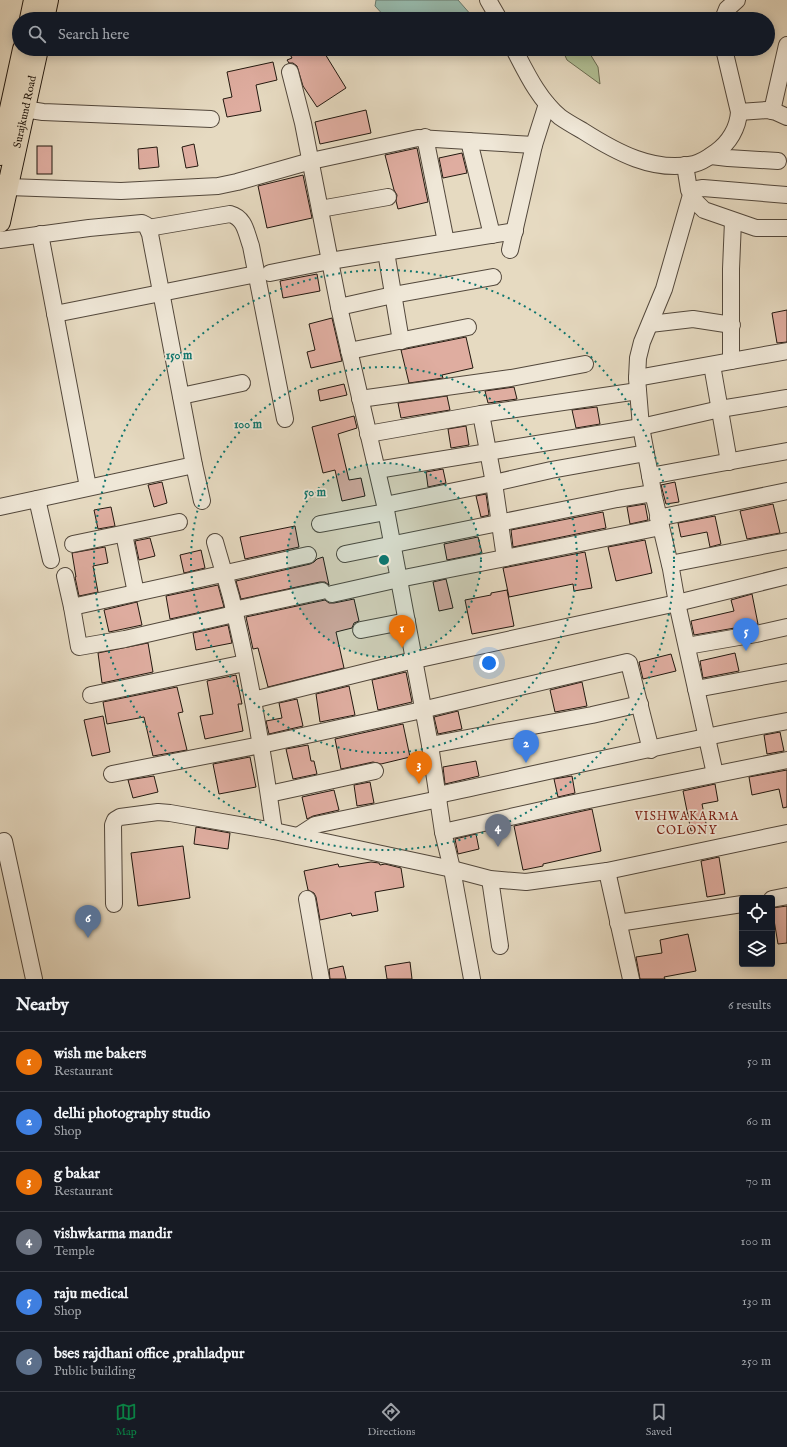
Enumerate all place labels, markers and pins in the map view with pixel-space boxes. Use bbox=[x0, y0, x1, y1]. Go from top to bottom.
centre of rings bbox=[377, 553, 391, 567]
pin: 1 bbox=[389, 615, 415, 648]
pin: 5 bbox=[733, 618, 759, 651]
pin: 2 bbox=[513, 730, 539, 763]
pin: 3 bbox=[406, 751, 432, 784]
pin: 4 bbox=[485, 814, 511, 847]
pin: 6 bbox=[75, 905, 101, 938]

